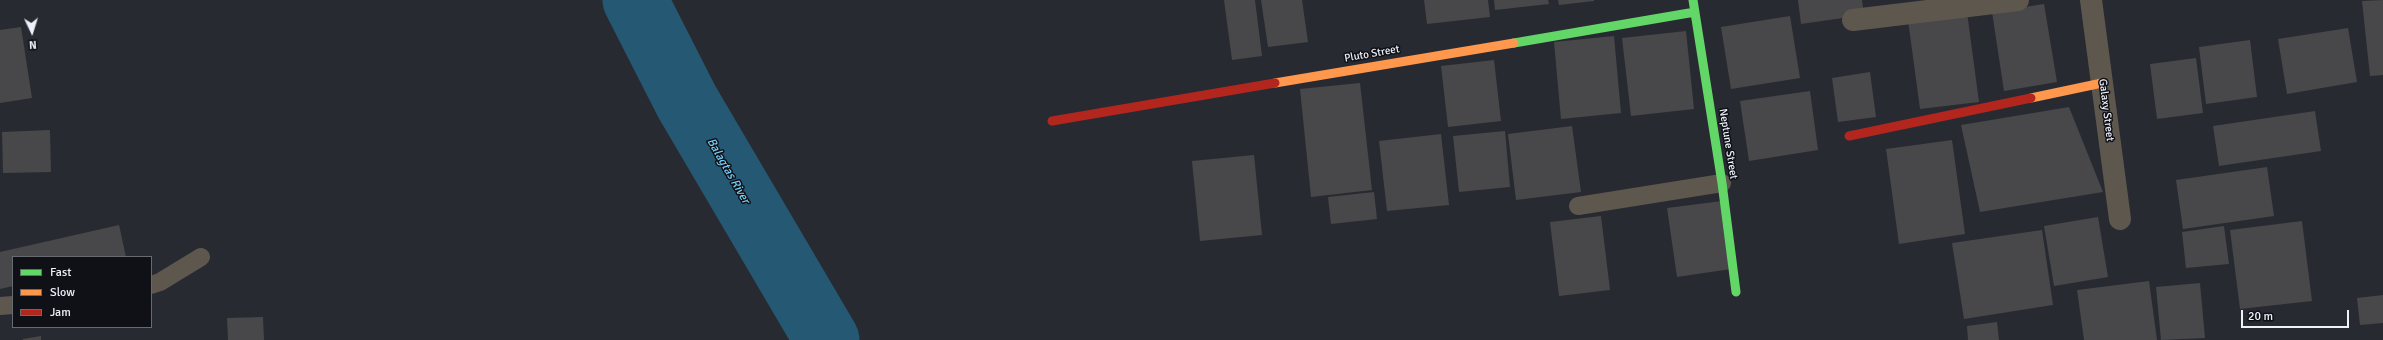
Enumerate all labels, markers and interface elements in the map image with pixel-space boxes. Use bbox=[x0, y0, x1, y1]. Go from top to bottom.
north arrow bbox=[12, 12, 52, 52]
text: N bbox=[29, 38, 37, 51]
street label: Pluto Street bbox=[1343, 43, 1401, 65]
street label: Galaxy Street bbox=[2096, 78, 2116, 142]
street label: Neptune Street bbox=[1716, 108, 1740, 180]
water label: Balagtas River bbox=[703, 136, 753, 206]
legend bbox=[12, 256, 152, 328]
text: Fast bbox=[50, 265, 71, 280]
text: Slow bbox=[50, 285, 75, 300]
scale bar bbox=[2243, 302, 2351, 328]
text: Jam bbox=[50, 305, 71, 320]
text: 20 m bbox=[2248, 309, 2273, 324]

